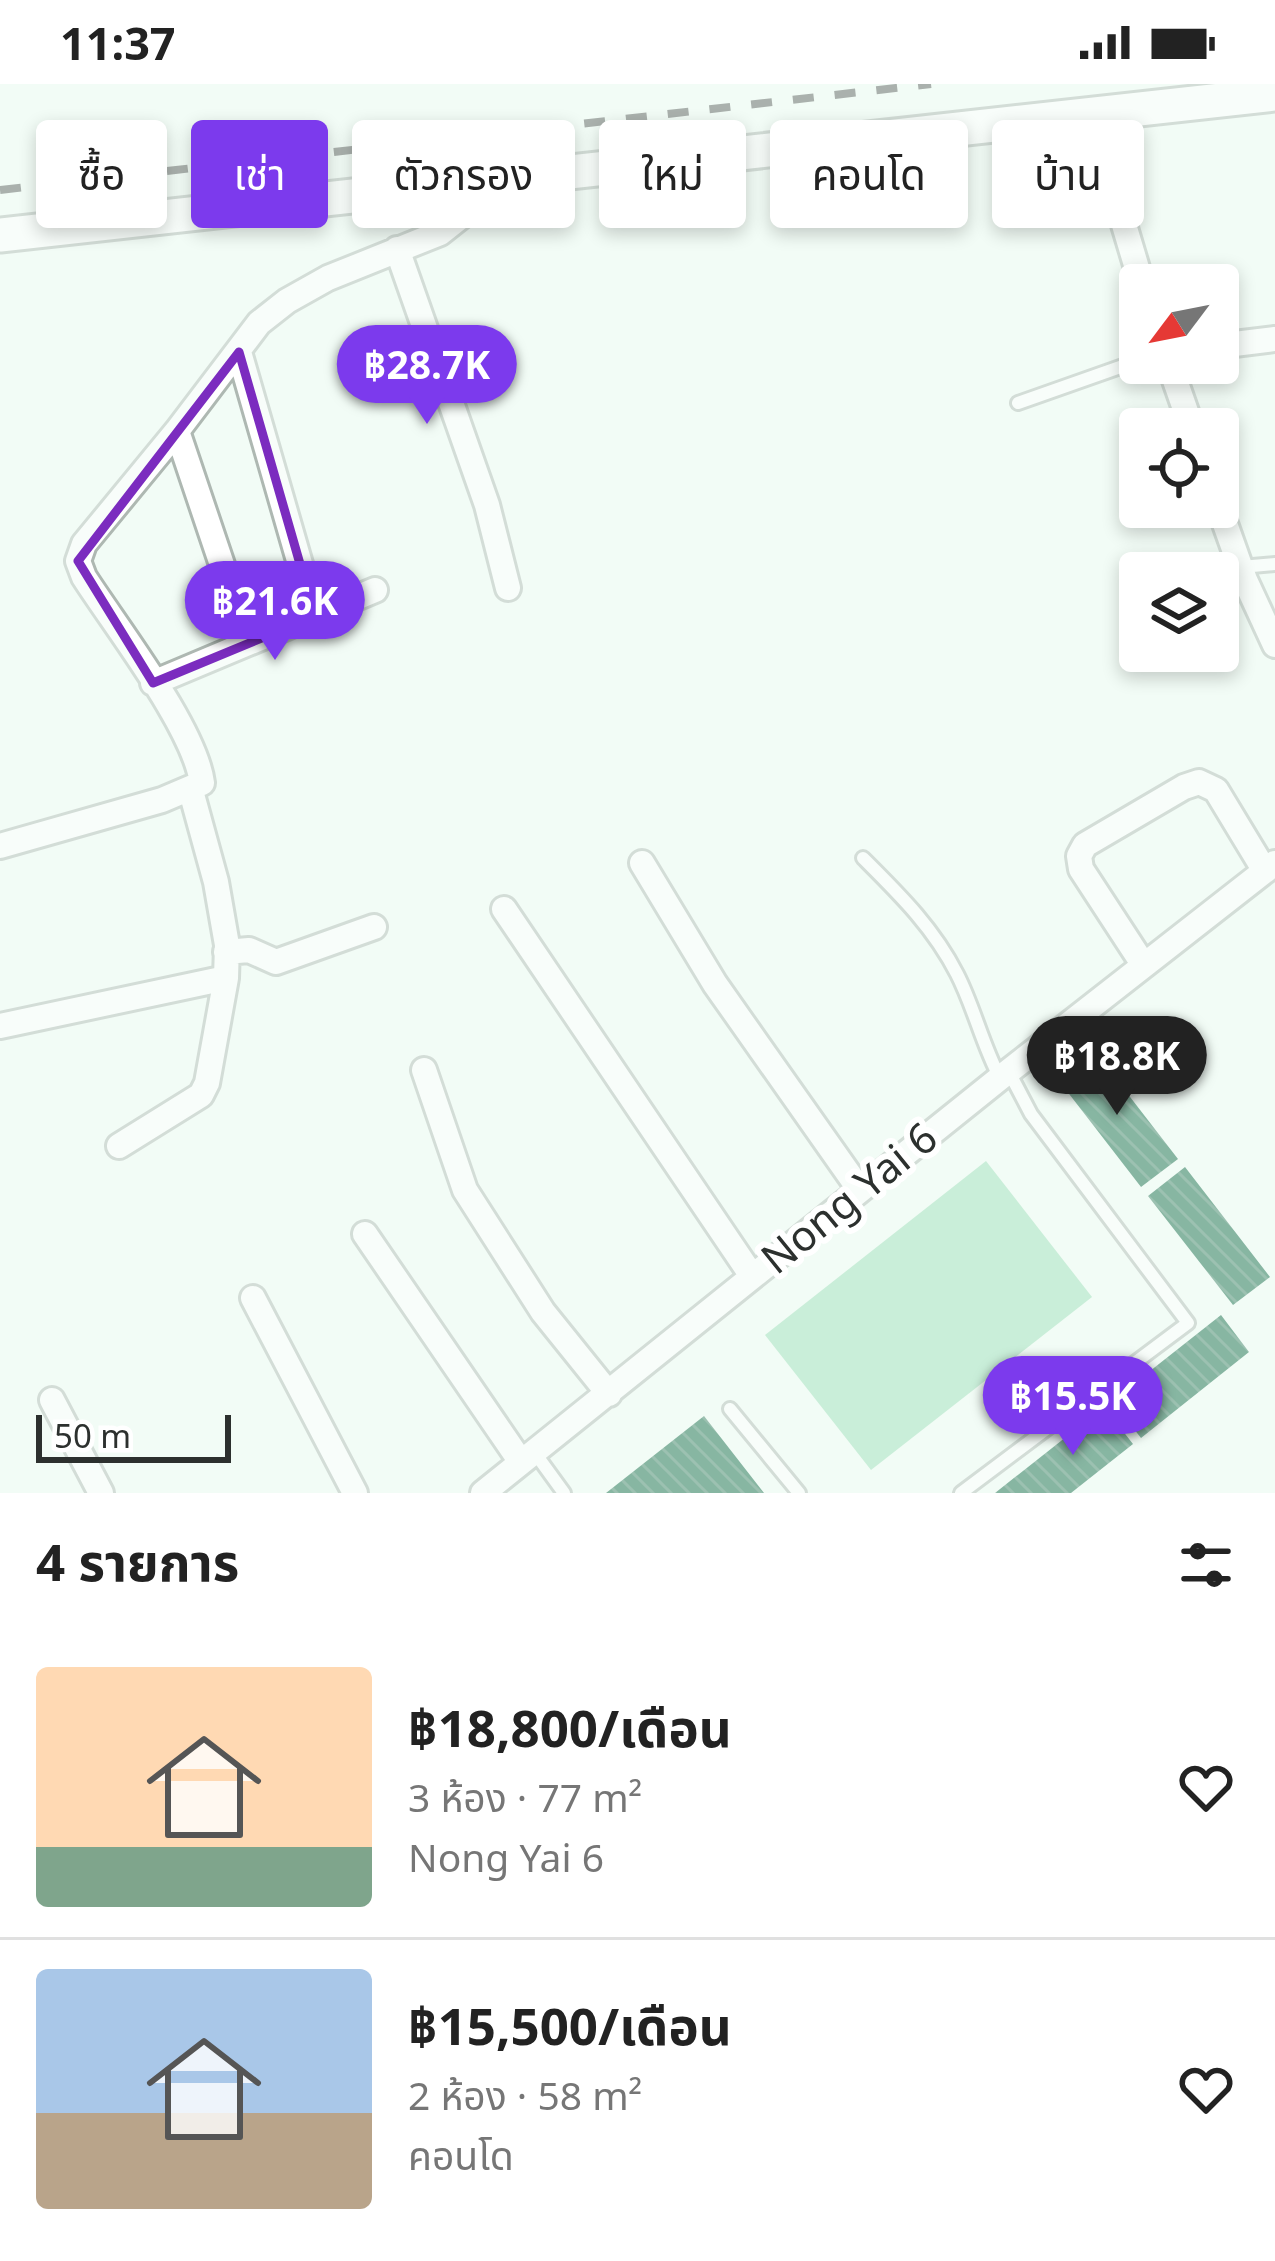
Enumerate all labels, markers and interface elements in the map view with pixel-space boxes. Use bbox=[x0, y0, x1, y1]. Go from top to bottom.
text: 11:37 bbox=[60, 12, 176, 73]
chip: ซื้อ bbox=[36, 120, 167, 228]
chip: เช่า bbox=[191, 120, 328, 228]
chip: ตัวกรอง bbox=[352, 120, 575, 228]
chip: ใหม่ bbox=[599, 120, 746, 228]
chip: คอนโด bbox=[770, 120, 968, 228]
chip: บ้าน bbox=[992, 120, 1144, 228]
north arrow bbox=[1119, 264, 1239, 384]
map controls bbox=[1119, 264, 1239, 672]
pin: ฿28.7K bbox=[329, 325, 525, 427]
text: ฿28.7K bbox=[364, 337, 490, 390]
button: locate bbox=[1119, 408, 1239, 528]
button: layers bbox=[1119, 552, 1239, 672]
pin: ฿21.6K bbox=[177, 561, 373, 663]
text: ฿21.6K bbox=[212, 573, 338, 626]
pin: ฿18.8K bbox=[1019, 1016, 1215, 1118]
text: ฿18.8K bbox=[1054, 1028, 1180, 1081]
street label: Nong Yai 6 bbox=[748, 1108, 948, 1285]
pin: ฿15.5K bbox=[975, 1356, 1171, 1458]
text: ฿15.5K bbox=[1010, 1368, 1136, 1421]
scale bar bbox=[36, 1409, 231, 1462]
text: 50 m bbox=[54, 1413, 131, 1458]
text: 4 รายการ bbox=[36, 1526, 239, 1596]
icon: filters bbox=[1173, 1532, 1239, 1598]
text: ฿18,800/เดือน bbox=[408, 1692, 732, 1762]
icon: home bbox=[132, 1715, 276, 1859]
icon: heart bbox=[1173, 1754, 1239, 1820]
text: 3 ห้อง · 77 m² bbox=[408, 1770, 642, 1823]
text: Nong Yai 6 bbox=[408, 1830, 604, 1883]
text: ฿15,500/เดือน bbox=[408, 1990, 732, 2060]
icon: home bbox=[132, 2017, 276, 2161]
icon: heart bbox=[1173, 2056, 1239, 2122]
text: 2 ห้อง · 58 m² bbox=[408, 2068, 642, 2121]
text: คอนโด bbox=[408, 2128, 514, 2181]

